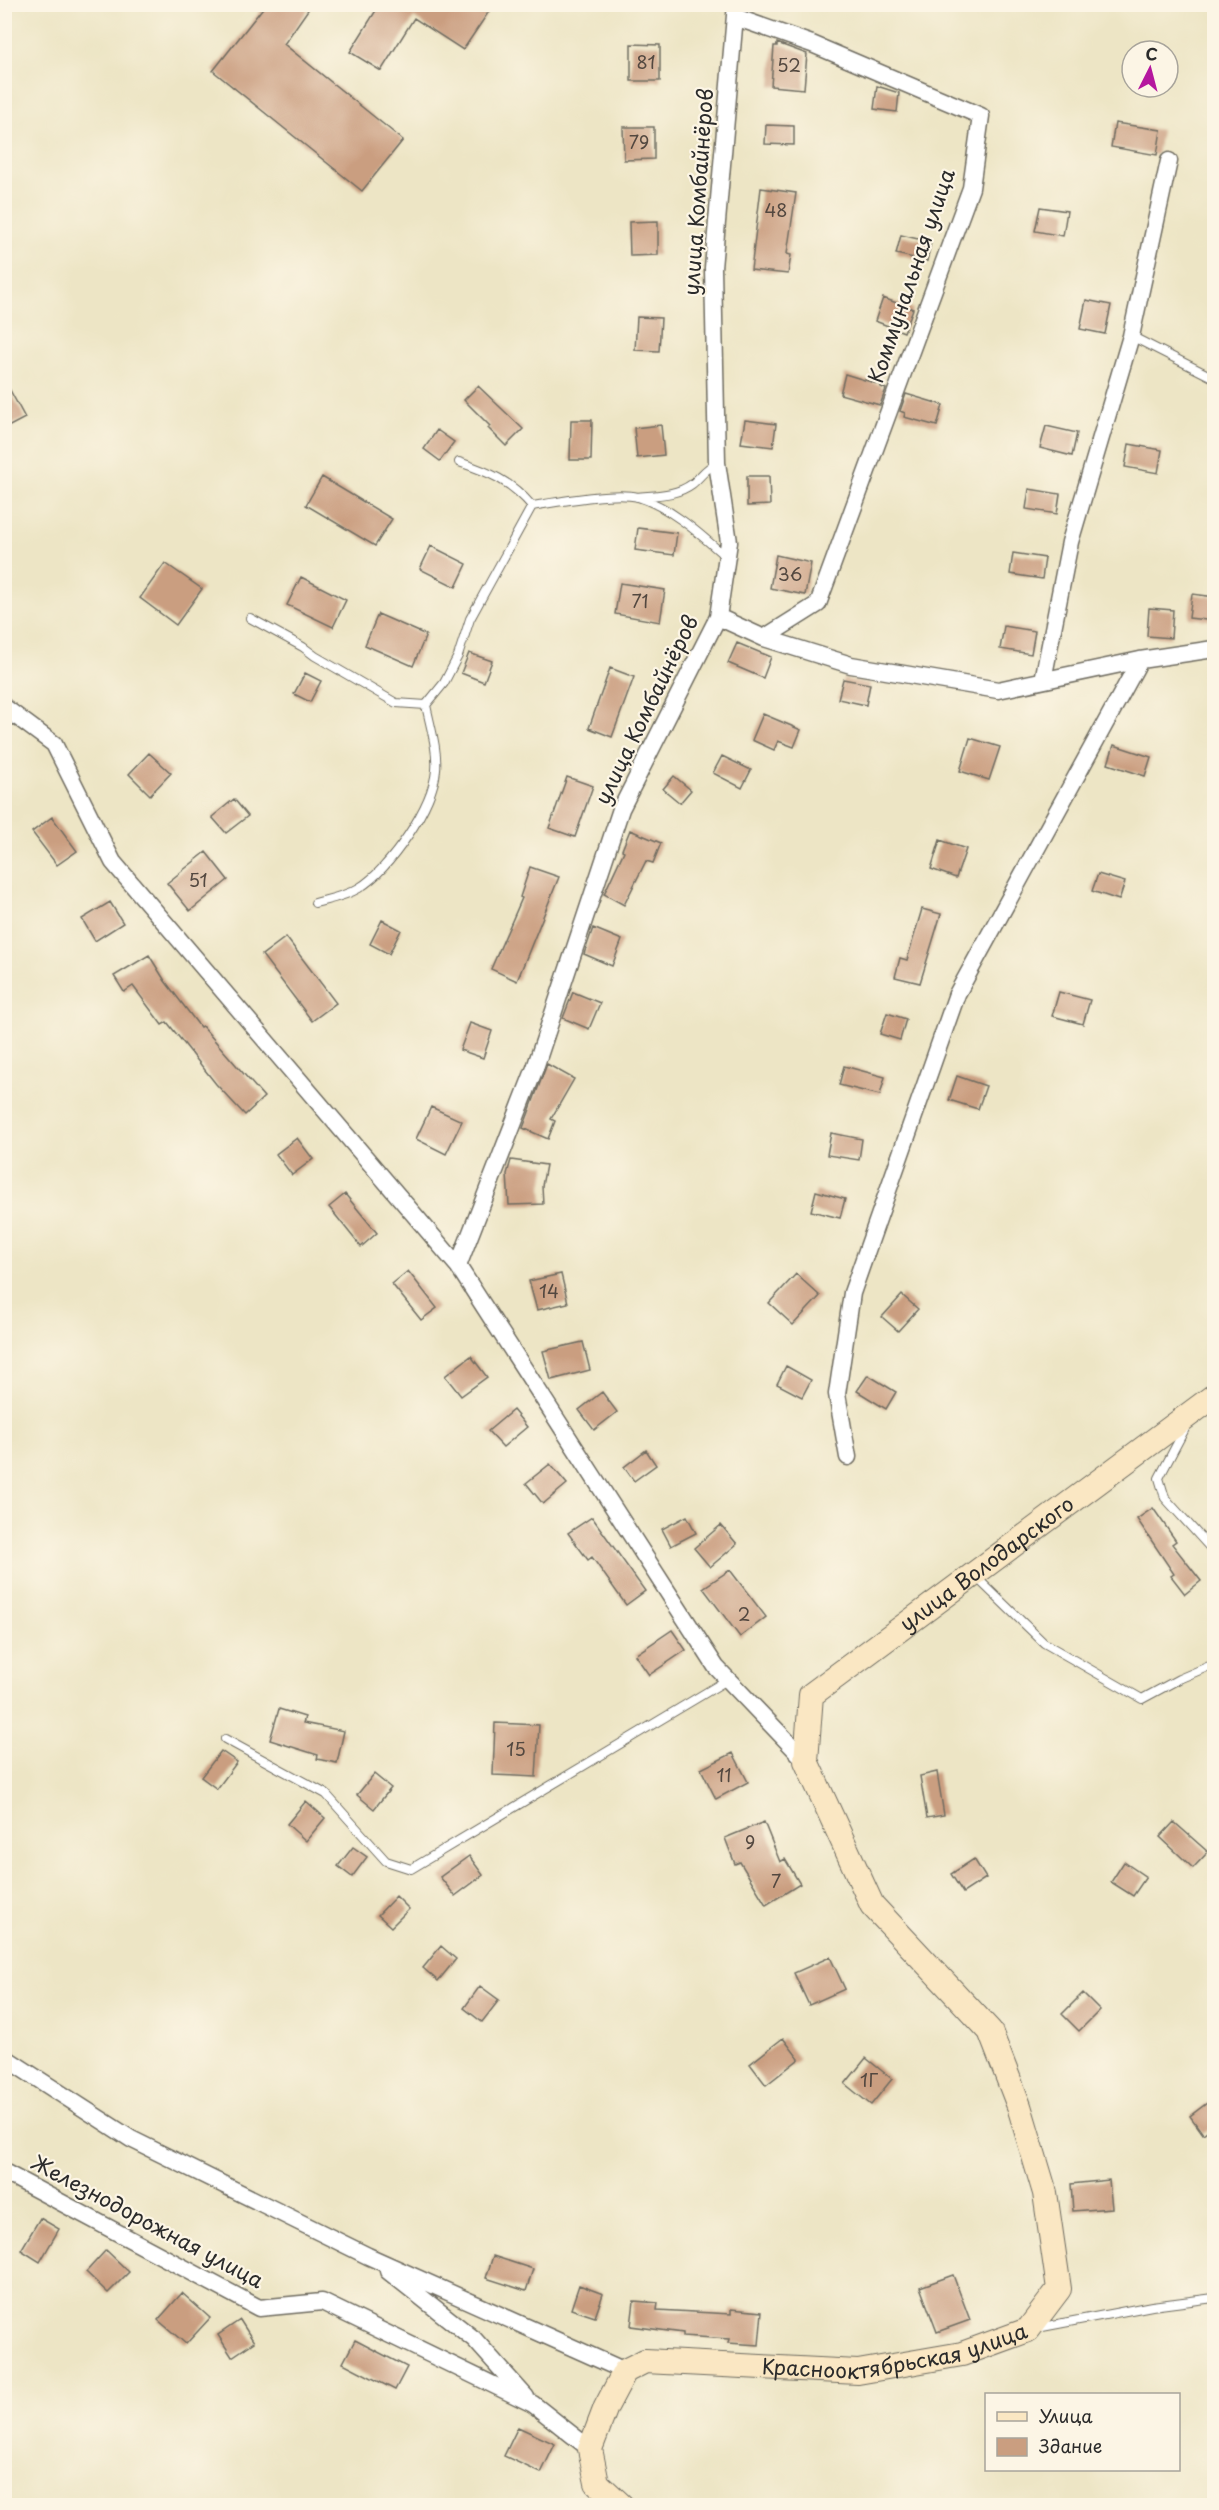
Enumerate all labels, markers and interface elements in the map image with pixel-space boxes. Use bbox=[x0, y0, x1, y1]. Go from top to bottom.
north arrow bbox=[1120, 39, 1180, 99]
text: С bbox=[1144, 41, 1159, 66]
house number: 81 bbox=[636, 48, 656, 75]
house number: 52 bbox=[777, 51, 801, 78]
street label: улица Комбайнёров bbox=[674, 87, 720, 296]
house number: 79 bbox=[629, 128, 649, 155]
street label: Коммунальная улица bbox=[858, 163, 962, 387]
house number: 48 bbox=[764, 196, 788, 223]
house number: 36 bbox=[778, 560, 802, 587]
house number: 71 bbox=[632, 587, 648, 614]
street label: улица Комбайнёров bbox=[585, 609, 705, 809]
house number: 51 bbox=[188, 866, 208, 893]
house number: 14 bbox=[539, 1277, 559, 1304]
street label: улица Володарского bbox=[892, 1487, 1080, 1638]
house number: 2 bbox=[738, 1600, 750, 1627]
house number: 15 bbox=[506, 1735, 526, 1762]
house number: 11 bbox=[716, 1761, 732, 1788]
house number: 9 bbox=[745, 1828, 755, 1855]
house number: 7 bbox=[771, 1867, 781, 1894]
house number: 1Г bbox=[860, 2066, 878, 2093]
street label: Железнодорожная улица bbox=[26, 2145, 271, 2296]
street label: Краснооктябрьская улица bbox=[761, 2313, 1032, 2386]
legend bbox=[985, 2393, 1180, 2471]
text: Улица bbox=[1039, 2402, 1093, 2429]
text: Здание bbox=[1039, 2432, 1102, 2459]

